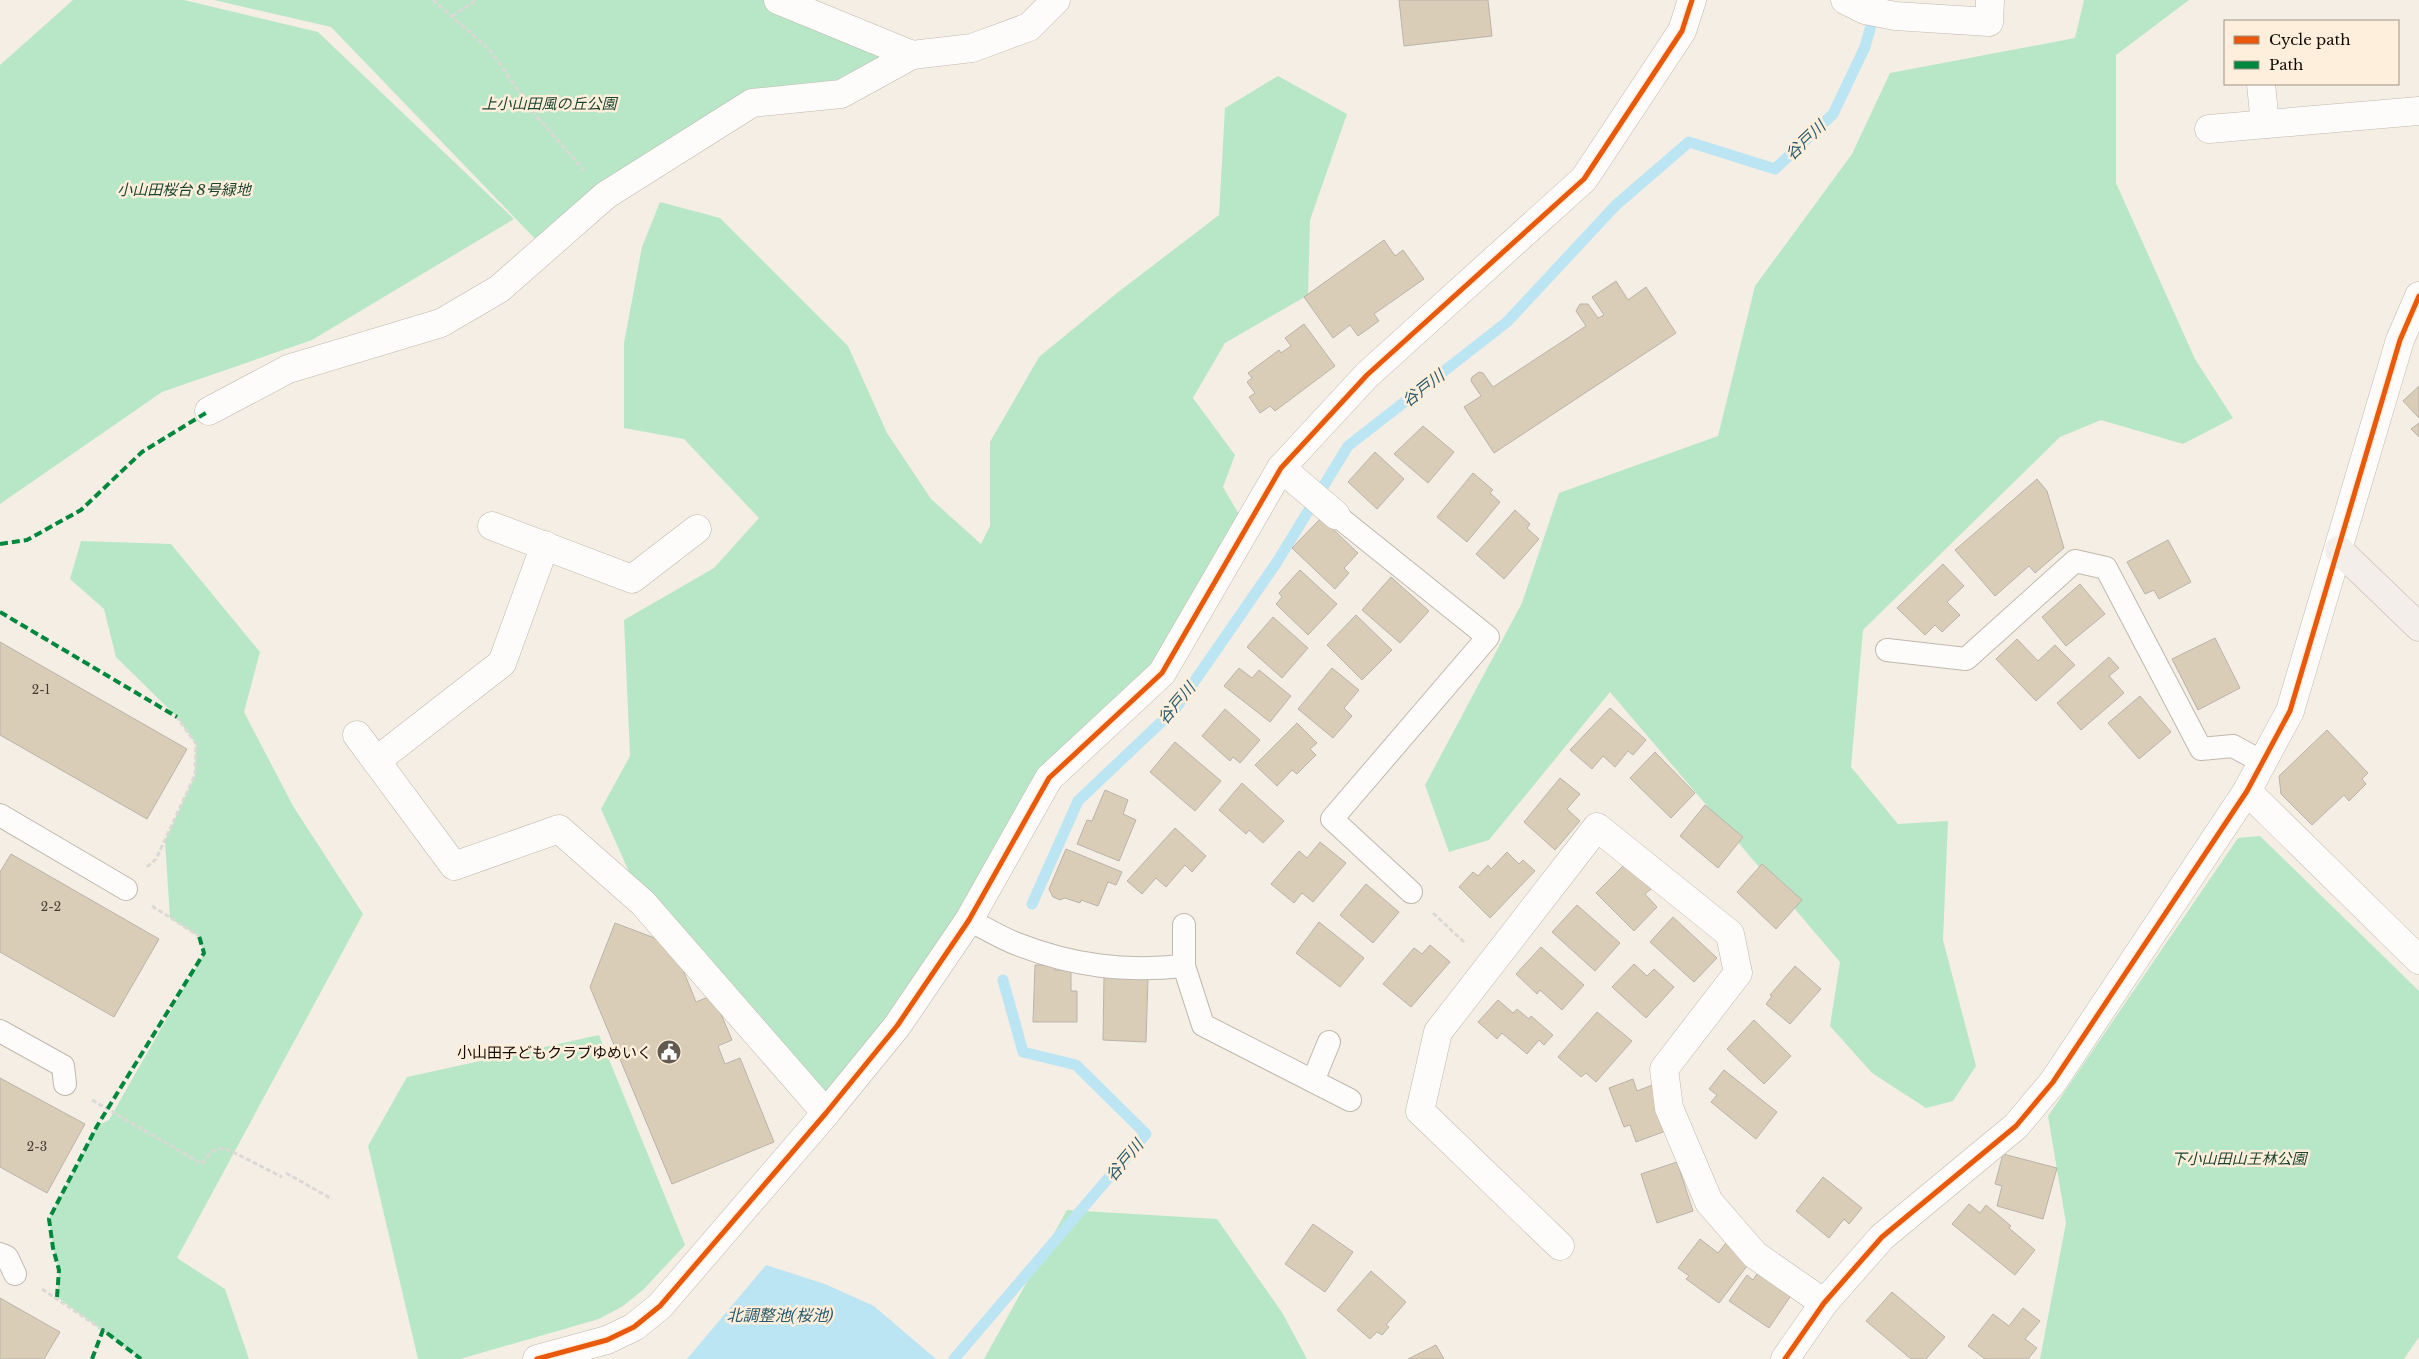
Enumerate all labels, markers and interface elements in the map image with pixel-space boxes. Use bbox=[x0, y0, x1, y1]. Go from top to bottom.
legend bbox=[2224, 20, 2399, 85]
text: Cycle path bbox=[2269, 30, 2351, 49]
text: Path bbox=[2269, 55, 2303, 74]
park label: 上小山田風の丘公園 bbox=[481, 94, 618, 113]
water label: 谷戸川 bbox=[1781, 115, 1831, 164]
park label: 小山田桜台 8号緑地 bbox=[117, 180, 253, 199]
water label: 谷戸川 bbox=[1398, 364, 1450, 411]
water label: 谷戸川 bbox=[1153, 677, 1200, 728]
house number: 2-1 bbox=[32, 682, 50, 697]
house number: 2-2 bbox=[41, 899, 61, 914]
public building icon: 小山田子どもクラブゆめいく bbox=[656, 1039, 682, 1065]
place label: 小山田子どもクラブゆめいく bbox=[457, 1043, 652, 1062]
water label: 谷戸川 bbox=[1101, 1134, 1148, 1185]
house number: 2-3 bbox=[27, 1139, 47, 1154]
park label: 下小山田山王林公園 bbox=[2171, 1149, 2308, 1168]
water label: 北調整池(桜池) bbox=[727, 1305, 833, 1325]

